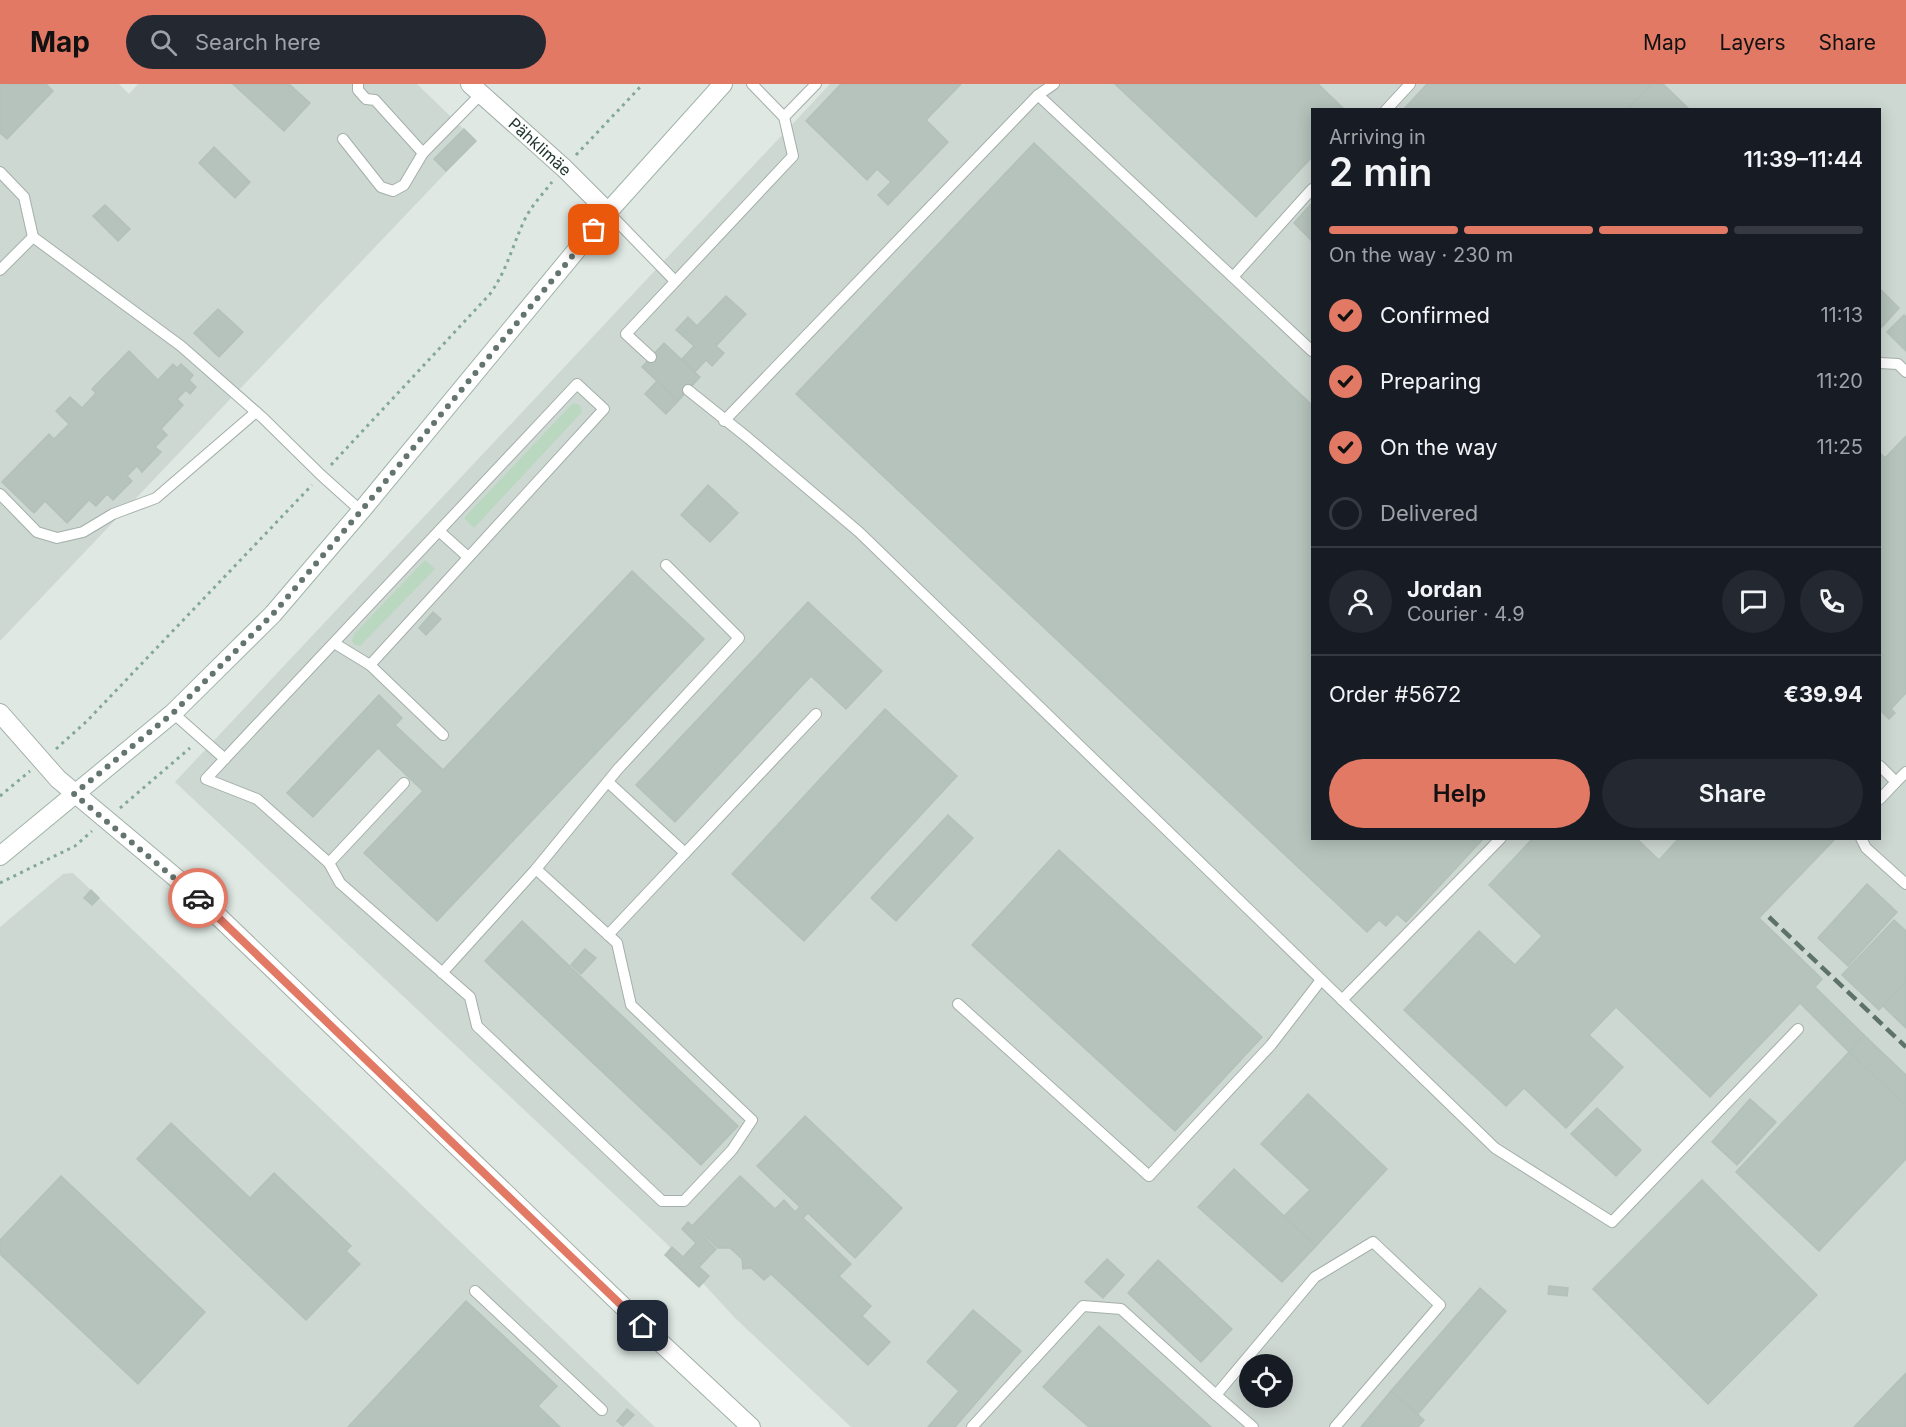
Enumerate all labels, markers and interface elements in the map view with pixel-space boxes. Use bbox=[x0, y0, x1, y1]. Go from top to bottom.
search box bbox=[126, 15, 546, 69]
text: Map bbox=[30, 25, 90, 59]
icon: search bbox=[147, 26, 180, 59]
text: Search here bbox=[195, 29, 321, 55]
text: Map bbox=[1643, 30, 1687, 55]
text: Layers bbox=[1720, 30, 1786, 55]
text: Share bbox=[1819, 30, 1876, 55]
street label: Pähklimäe bbox=[505, 113, 576, 180]
text: Arriving in bbox=[1329, 125, 1426, 149]
text: 11:39–11:44 bbox=[1743, 146, 1863, 172]
text: 2 min bbox=[1329, 148, 1432, 195]
pin bbox=[568, 204, 619, 255]
icon: bag bbox=[577, 213, 610, 246]
text: On the way · 230 m bbox=[1329, 243, 1513, 267]
icon: check bbox=[1329, 299, 1362, 332]
text: Confirmed bbox=[1380, 302, 1490, 328]
text: 11:13 bbox=[1820, 303, 1863, 327]
icon: check bbox=[1329, 365, 1362, 398]
text: Preparing bbox=[1380, 368, 1481, 394]
text: 11:20 bbox=[1816, 369, 1863, 393]
icon: check bbox=[1329, 431, 1362, 464]
text: On the way bbox=[1380, 434, 1498, 460]
text: 11:25 bbox=[1817, 435, 1863, 459]
text: Delivered bbox=[1380, 500, 1478, 526]
button: person bbox=[1329, 570, 1392, 633]
button: chat bbox=[1722, 570, 1785, 633]
button: phone bbox=[1800, 570, 1863, 633]
text: Jordan bbox=[1407, 576, 1482, 602]
text: Courier · 4.9 bbox=[1407, 602, 1525, 626]
text: Order #5672 bbox=[1329, 681, 1461, 707]
text: €39.94 bbox=[1784, 681, 1863, 707]
button: Help bbox=[1329, 759, 1590, 828]
button: Share bbox=[1602, 759, 1863, 828]
courier bbox=[168, 868, 228, 928]
icon: car bbox=[182, 882, 215, 915]
pin bbox=[617, 1300, 668, 1351]
icon: home bbox=[626, 1309, 659, 1342]
map controls bbox=[1239, 1354, 1293, 1408]
button: locate bbox=[1239, 1354, 1293, 1408]

